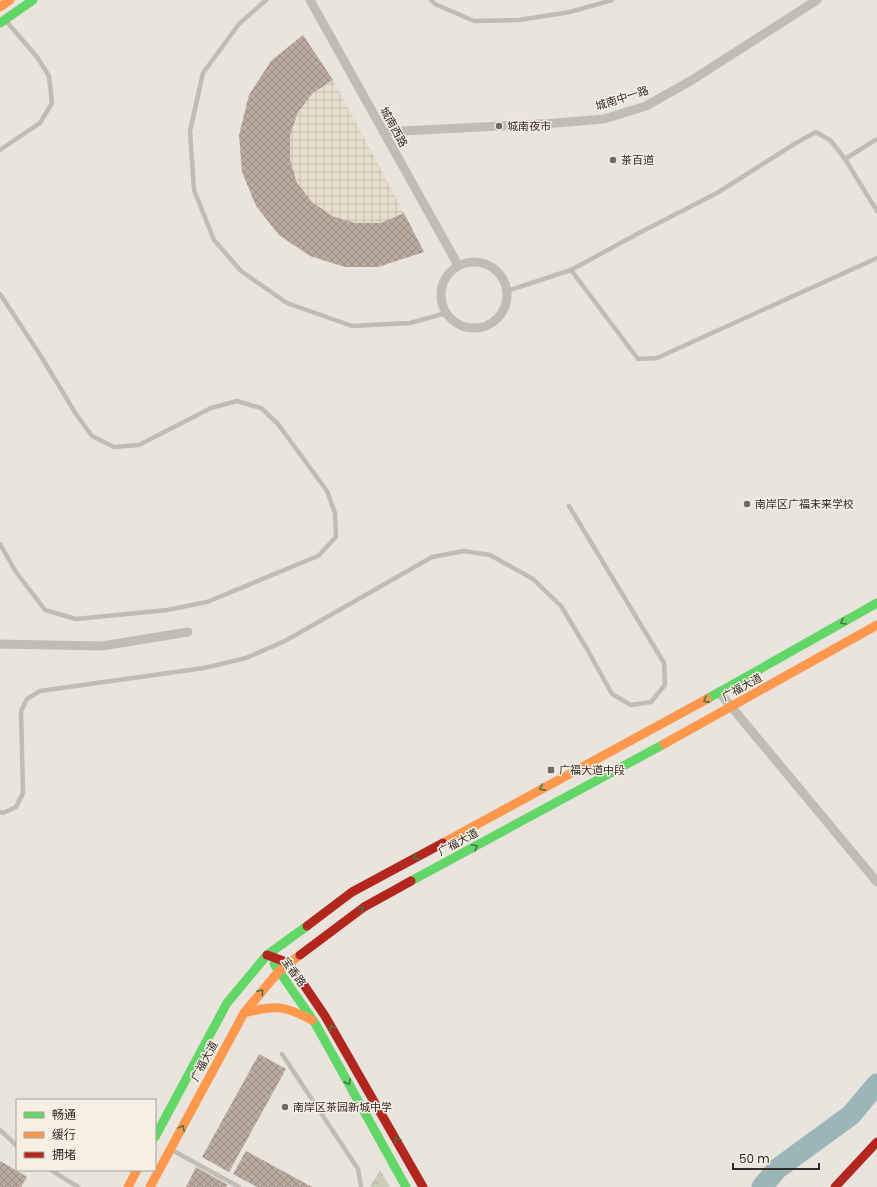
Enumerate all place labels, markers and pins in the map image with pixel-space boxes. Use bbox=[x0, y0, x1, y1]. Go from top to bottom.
place label: 城南夜市 bbox=[507, 118, 551, 134]
marker: 城南夜市 bbox=[494, 121, 504, 131]
place label: 茶百道 bbox=[621, 152, 654, 168]
marker: 茶百道 bbox=[608, 155, 618, 165]
place label: 南岸区广福未来学校 bbox=[755, 496, 854, 512]
marker: 南岸区广福未来学校 bbox=[742, 499, 752, 509]
place label: 广福大道中段 bbox=[559, 762, 625, 778]
marker: 广福大道中段 bbox=[546, 765, 556, 775]
place label: 南岸区茶园新城中学 bbox=[293, 1099, 392, 1115]
marker: 南岸区茶园新城中学 bbox=[280, 1102, 290, 1112]

